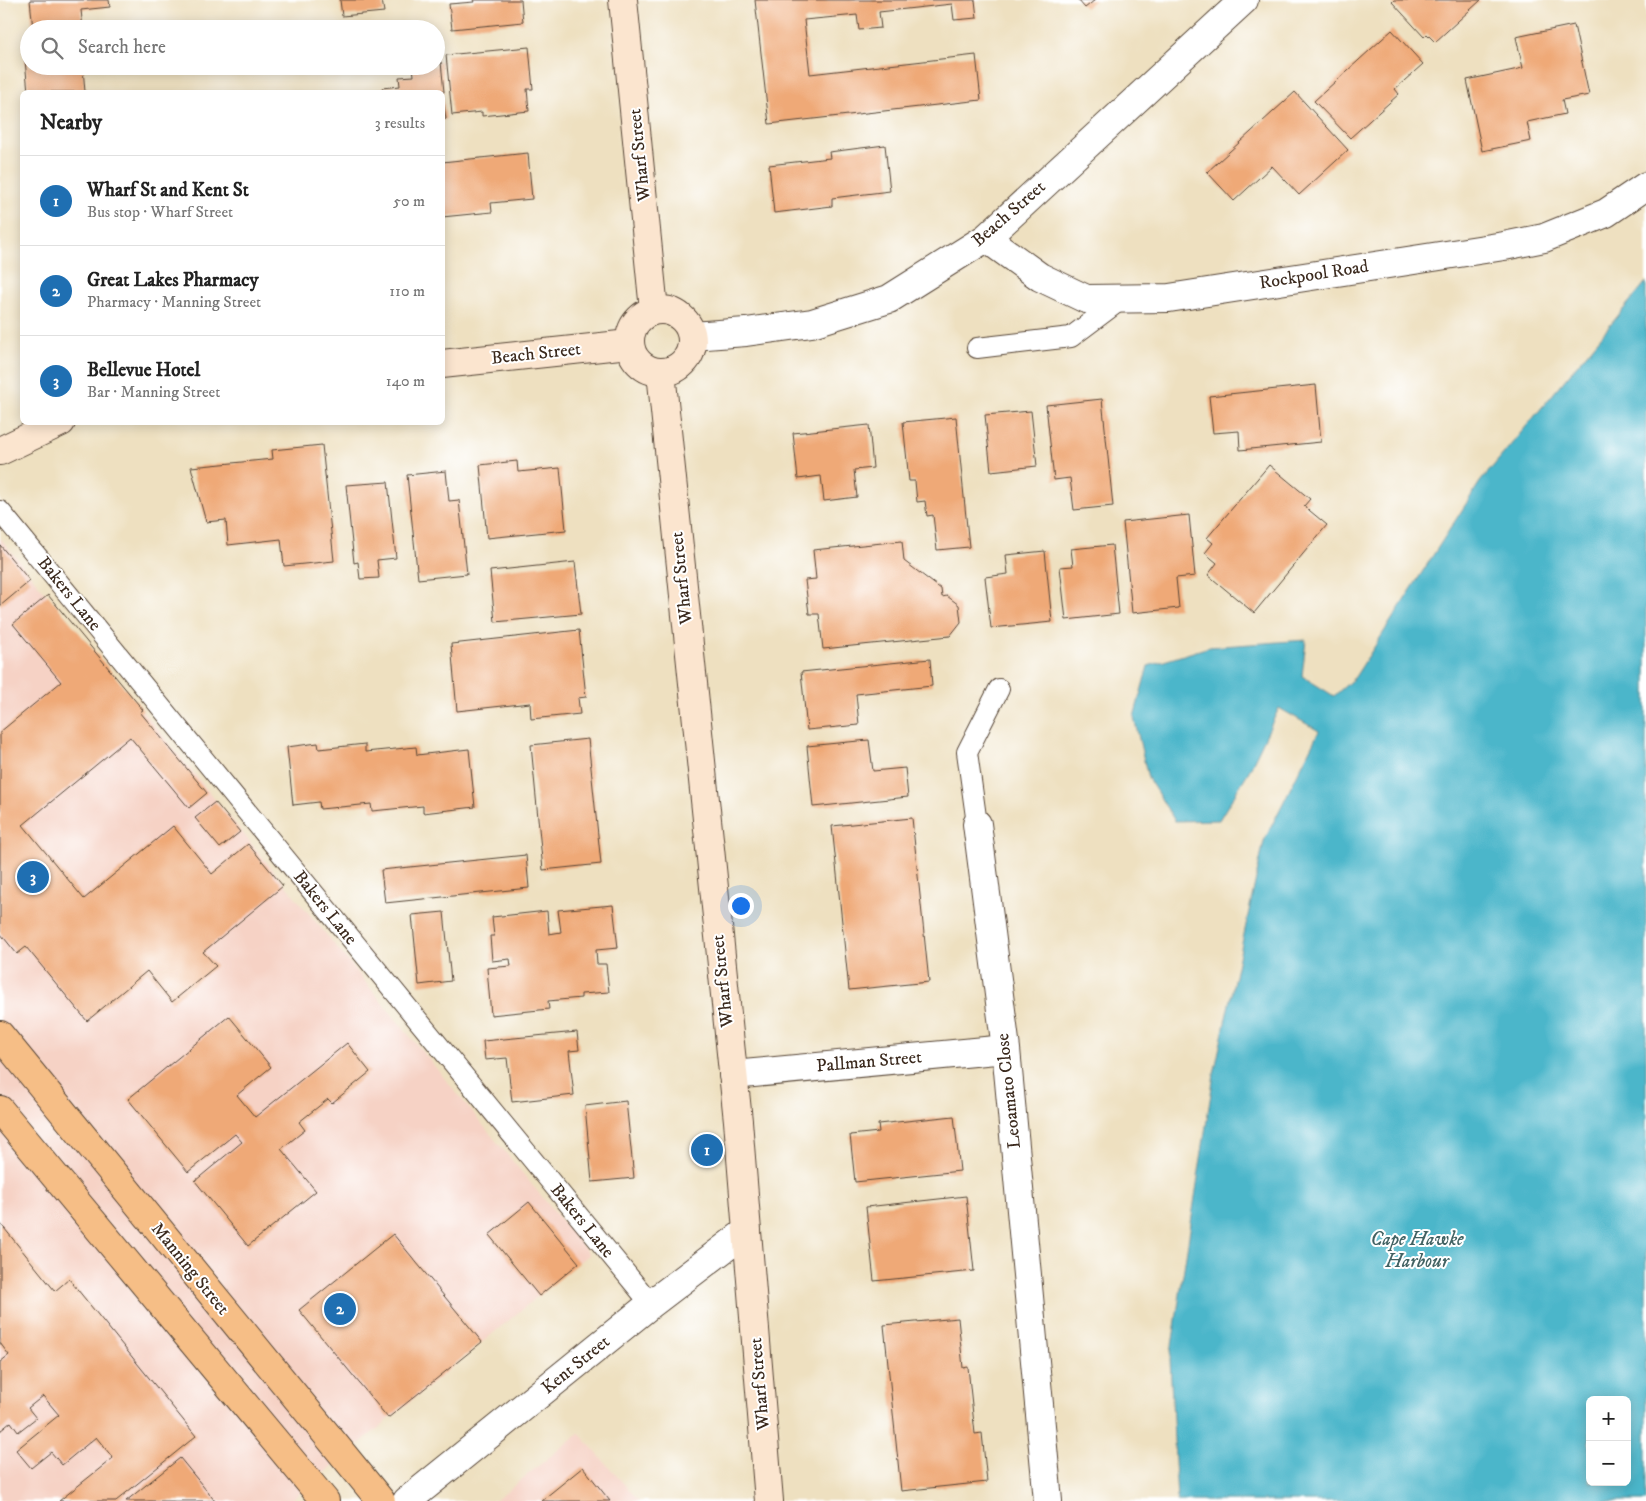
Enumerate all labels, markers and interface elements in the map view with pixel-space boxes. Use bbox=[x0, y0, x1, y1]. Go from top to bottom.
search box bbox=[20, 20, 445, 75]
icon: search bbox=[38, 34, 66, 62]
text: Search here bbox=[78, 36, 166, 59]
street label: Wharf Street bbox=[624, 107, 656, 203]
text: Nearby bbox=[40, 110, 102, 136]
text: 3 results bbox=[375, 113, 425, 133]
street label: Beach Street bbox=[968, 176, 1050, 252]
text: Wharf St and Kent St bbox=[87, 179, 249, 202]
text: 1 bbox=[53, 191, 59, 211]
text: 50 m bbox=[393, 191, 425, 211]
text: Bus stop · Wharf Street bbox=[87, 202, 233, 222]
street label: Rockpool Road bbox=[1258, 256, 1370, 294]
text: Great Lakes Pharmacy bbox=[87, 269, 258, 292]
text: 2 bbox=[52, 281, 60, 301]
text: 110 m bbox=[389, 281, 425, 301]
text: Pharmacy · Manning Street bbox=[87, 292, 261, 312]
street label: Beach Street bbox=[490, 338, 582, 370]
text: Bellevue Hotel bbox=[87, 359, 200, 382]
text: 3 bbox=[53, 371, 59, 391]
text: 140 m bbox=[386, 371, 425, 391]
text: Bar · Manning Street bbox=[87, 382, 220, 402]
street label: Wharf Street bbox=[666, 530, 698, 626]
street label: Bakers Lane bbox=[32, 552, 106, 636]
pin: 3 bbox=[17, 858, 49, 896]
street label: Bakers Lane bbox=[288, 866, 362, 950]
your location bbox=[728, 893, 754, 919]
street label: Wharf Street bbox=[707, 933, 739, 1029]
street label: Leoamato Close bbox=[992, 1032, 1026, 1150]
street label: Pallman Street bbox=[815, 1046, 923, 1078]
pin: 1 bbox=[691, 1131, 723, 1169]
street label: Bakers Lane bbox=[545, 1179, 619, 1263]
street label: Manning Street bbox=[146, 1218, 234, 1320]
water label: Cape Hawke Harbour bbox=[1370, 1228, 1464, 1273]
pin: 2 bbox=[324, 1290, 356, 1328]
street label: Kent Street bbox=[537, 1331, 615, 1399]
street label: Wharf Street bbox=[745, 1337, 775, 1432]
map controls bbox=[1586, 1396, 1631, 1486]
button: + bbox=[1586, 1396, 1631, 1441]
button: − bbox=[1586, 1441, 1631, 1486]

